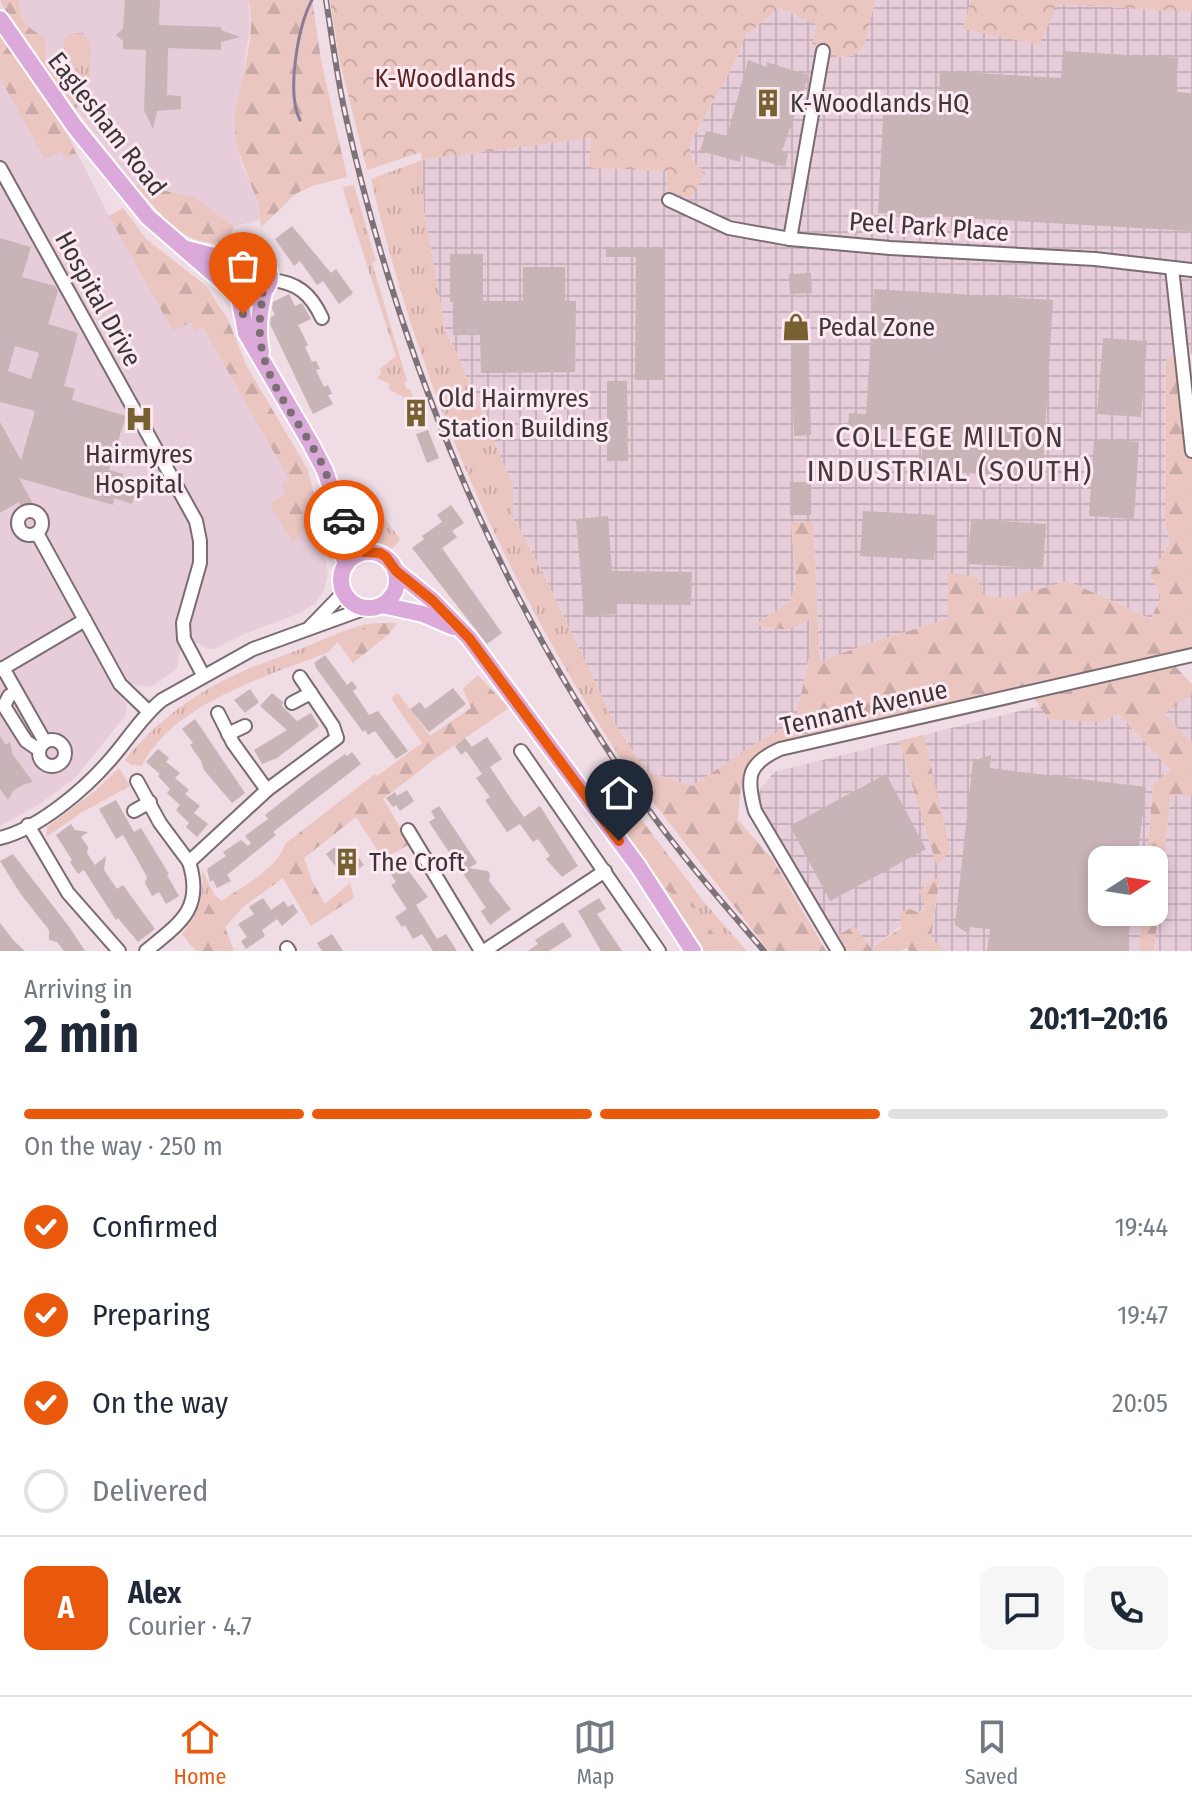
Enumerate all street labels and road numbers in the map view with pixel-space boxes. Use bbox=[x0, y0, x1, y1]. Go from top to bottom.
street label: Eaglesham Road bbox=[41, 46, 173, 202]
street label: Peel Park Place bbox=[848, 206, 1010, 248]
street label: Hospital Drive bbox=[48, 226, 148, 372]
street label: Tennant Avenue bbox=[778, 674, 950, 742]

